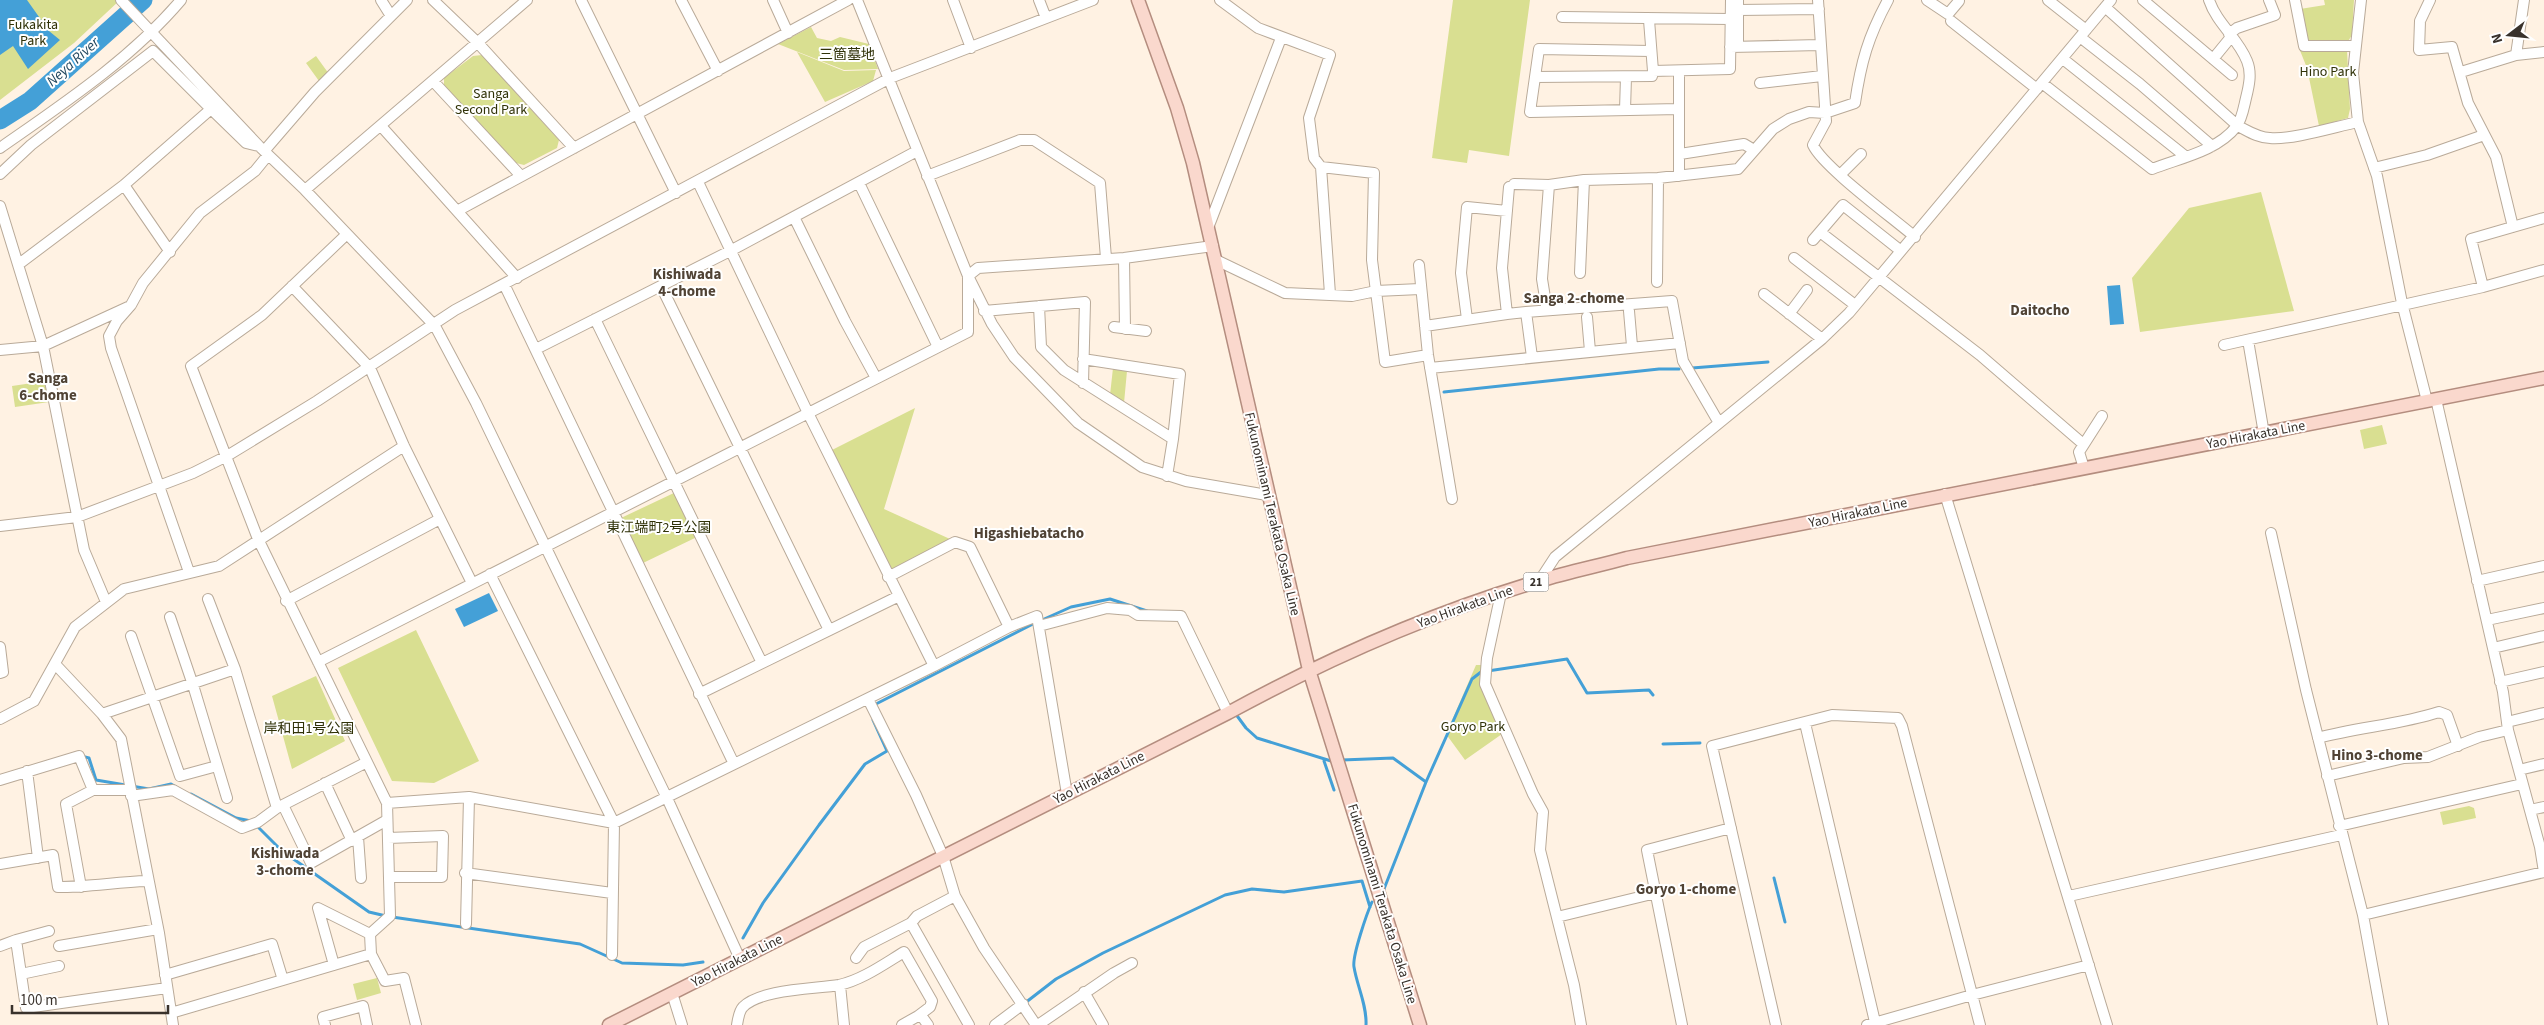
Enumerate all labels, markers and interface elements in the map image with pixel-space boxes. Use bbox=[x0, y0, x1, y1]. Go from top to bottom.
north arrow bbox=[2484, 10, 2534, 60]
park label: Fukakita Park bbox=[8, 15, 58, 51]
text: N bbox=[2487, 31, 2508, 46]
water label: Neya River bbox=[42, 32, 105, 92]
park label: 三箇墓地 bbox=[819, 45, 875, 65]
park label: Hino Park bbox=[2300, 62, 2356, 82]
park label: Sanga Second Park bbox=[455, 84, 527, 120]
district label: Kishiwada 4-chome bbox=[653, 264, 721, 302]
district label: Sanga 2-chome bbox=[1524, 288, 1625, 309]
district label: Daitocho bbox=[2010, 300, 2070, 321]
district label: Sanga 6-chome bbox=[19, 368, 77, 406]
street label: Fukunominami Terakata Osaka Line bbox=[1239, 410, 1305, 618]
street label: Yao Hirakata Line bbox=[2204, 416, 2307, 455]
street label: Yao Hirakata Line bbox=[1806, 493, 1909, 533]
park label: 東江端町2号公園 bbox=[607, 518, 711, 538]
district label: Higashiebatacho bbox=[974, 523, 1084, 544]
road number: 21 bbox=[1524, 572, 1548, 592]
street label: Yao Hirakata Line bbox=[1414, 580, 1516, 634]
park label: Goryo Park bbox=[1441, 717, 1505, 737]
park label: 岸和田1号公園 bbox=[264, 719, 354, 739]
district label: Hino 3-chome bbox=[2331, 745, 2423, 766]
street label: Yao Hirakata Line bbox=[1049, 746, 1148, 810]
street label: Fukunominami Terakata Osaka Line bbox=[1342, 801, 1422, 1007]
district label: Kishiwada 3-chome bbox=[251, 843, 319, 881]
district label: Goryo 1-chome bbox=[1636, 879, 1736, 900]
street label: Yao Hirakata Line bbox=[687, 929, 786, 993]
scale bar bbox=[12, 982, 169, 1014]
text: 100 m bbox=[20, 990, 58, 1011]

